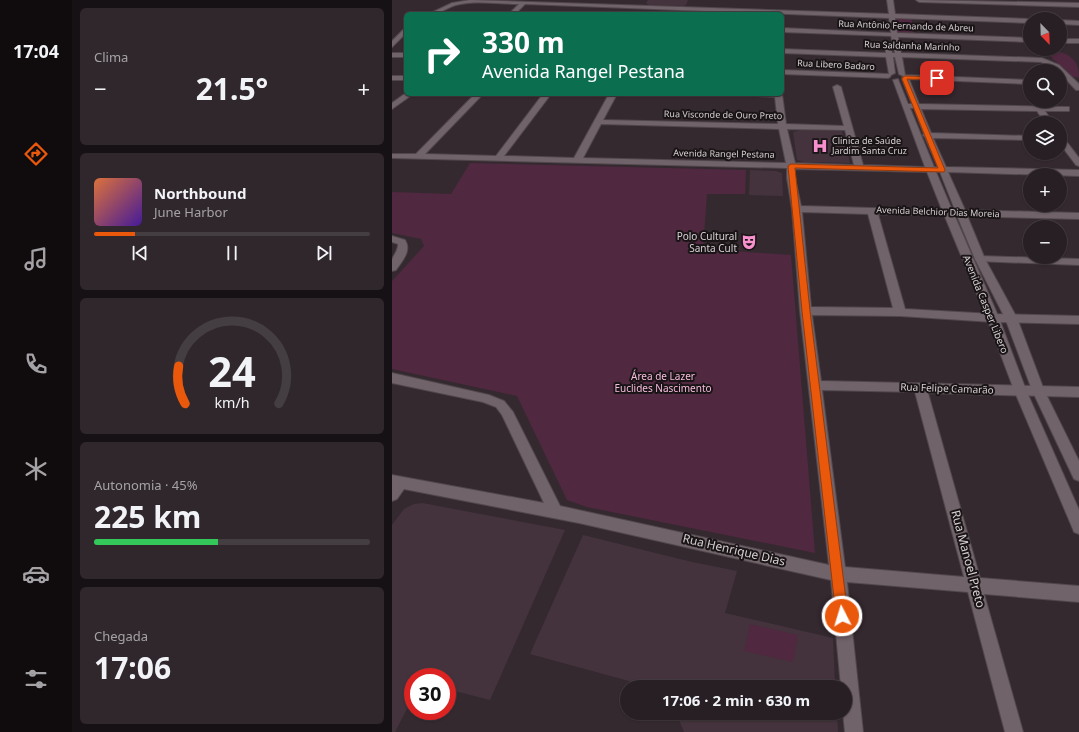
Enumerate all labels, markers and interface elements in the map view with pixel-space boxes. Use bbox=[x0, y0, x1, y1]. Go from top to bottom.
north arrow bbox=[1023, 12, 1067, 56]
map controls bbox=[1023, 12, 1067, 264]
street label: Rua Antônio Fernando de Abreu bbox=[838, 17, 974, 34]
text: 330 m bbox=[482, 23, 565, 61]
icon: right bbox=[416, 28, 468, 80]
street label: Rua Saldanha Marinho bbox=[864, 37, 960, 54]
text: 17:04 bbox=[13, 39, 59, 63]
text: Clima bbox=[94, 48, 128, 66]
street label: Rua Libero Badaro bbox=[797, 56, 875, 73]
text: Avenida Rangel Pestana bbox=[482, 59, 685, 83]
pin bbox=[920, 61, 954, 95]
button: search bbox=[1023, 64, 1067, 108]
icon: arrive bbox=[926, 67, 948, 89]
text: 21.5° bbox=[196, 68, 268, 109]
text: − bbox=[94, 73, 107, 103]
text: + bbox=[357, 73, 370, 103]
street label: Rua Visconde de Ouro Preto bbox=[664, 107, 782, 122]
button: layers bbox=[1023, 116, 1067, 160]
place label: Clinica de Saúde Jardim Santa Cruz bbox=[831, 134, 907, 157]
hospital icon: Clinica de Saúde Jardim Santa Cruz bbox=[811, 137, 829, 155]
icon: directions bbox=[22, 140, 50, 168]
street label: Avenida Rangel Pestana bbox=[673, 146, 775, 161]
button: + bbox=[1023, 168, 1067, 212]
text: Northbound bbox=[154, 183, 246, 203]
text: June Harbor bbox=[154, 203, 228, 221]
street label: Avenida Belchior Dias Moreia bbox=[876, 203, 1000, 220]
button: − bbox=[1023, 220, 1067, 264]
place label: Polo Cultural Santa Cult bbox=[677, 229, 737, 255]
theatre icon: Polo Cultural Santa Cult bbox=[740, 233, 758, 251]
icon: previous bbox=[129, 242, 151, 264]
icon: pause bbox=[221, 242, 243, 264]
icon: next bbox=[313, 242, 335, 264]
icon: music bbox=[22, 245, 50, 273]
street label: Avenida Casper Libero bbox=[960, 253, 1012, 355]
text: 24 bbox=[208, 343, 256, 399]
icon: phone bbox=[22, 350, 50, 378]
park label: Área de Lazer Euclides Nascimento bbox=[614, 369, 712, 395]
street label: Rua Felipe Camarão bbox=[900, 379, 994, 397]
text: km/h bbox=[214, 393, 250, 412]
icon: climate bbox=[22, 455, 50, 483]
text: Autonomia · 45% bbox=[94, 476, 198, 494]
text: 225 km bbox=[94, 496, 201, 537]
street label: Rua Manoel Preto bbox=[947, 508, 990, 610]
street label: Rua Henrique Dias bbox=[681, 529, 787, 570]
icon: car bbox=[22, 560, 50, 588]
position arrow bbox=[821, 595, 863, 637]
text: Chegada bbox=[94, 627, 148, 645]
text: 17:06 bbox=[94, 647, 171, 688]
icon: filters bbox=[22, 665, 50, 693]
speed limit sign: 30 bbox=[404, 668, 456, 720]
text: 17:06 · 2 min · 630 m bbox=[662, 690, 810, 710]

